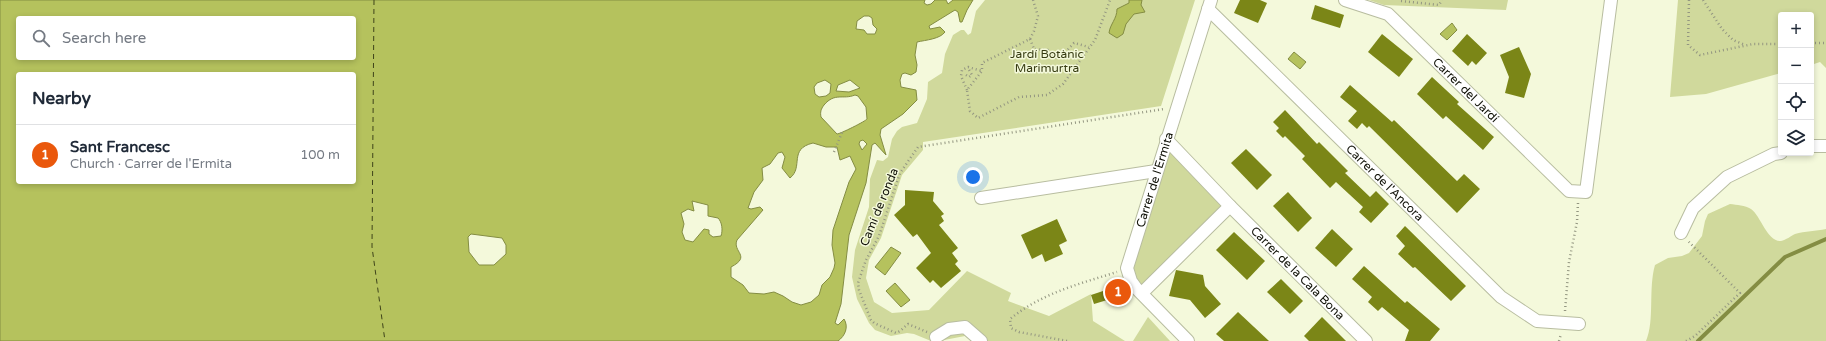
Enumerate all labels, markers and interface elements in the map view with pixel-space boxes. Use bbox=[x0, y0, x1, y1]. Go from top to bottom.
map controls bbox=[1778, 12, 1814, 156]
button: + bbox=[1778, 12, 1814, 48]
search box bbox=[16, 16, 356, 60]
icon: search bbox=[30, 27, 52, 49]
text: Search here bbox=[62, 29, 146, 47]
park label: Jardí Botànic Marimurtra bbox=[1010, 47, 1084, 75]
button: − bbox=[1778, 48, 1814, 84]
street label: Carrer del Jardí bbox=[1430, 55, 1502, 125]
button: locate bbox=[1778, 84, 1814, 120]
text: Nearby bbox=[32, 88, 91, 109]
button: layers bbox=[1778, 120, 1814, 156]
street label: Carrer de l'Ermita bbox=[1133, 130, 1176, 229]
text: Sant Francesc bbox=[70, 138, 170, 156]
street label: Carrer de l'Ancora bbox=[1343, 142, 1427, 224]
text: 1 bbox=[41, 147, 49, 163]
text: 100 m bbox=[300, 147, 340, 163]
text: Church · Carrer de l'Ermita bbox=[70, 156, 232, 172]
street label: Camí de ronda bbox=[857, 166, 901, 248]
your location bbox=[963, 167, 983, 187]
street label: Carrer de la Cala Bona bbox=[1248, 224, 1348, 323]
pin: 1 bbox=[1105, 277, 1131, 307]

